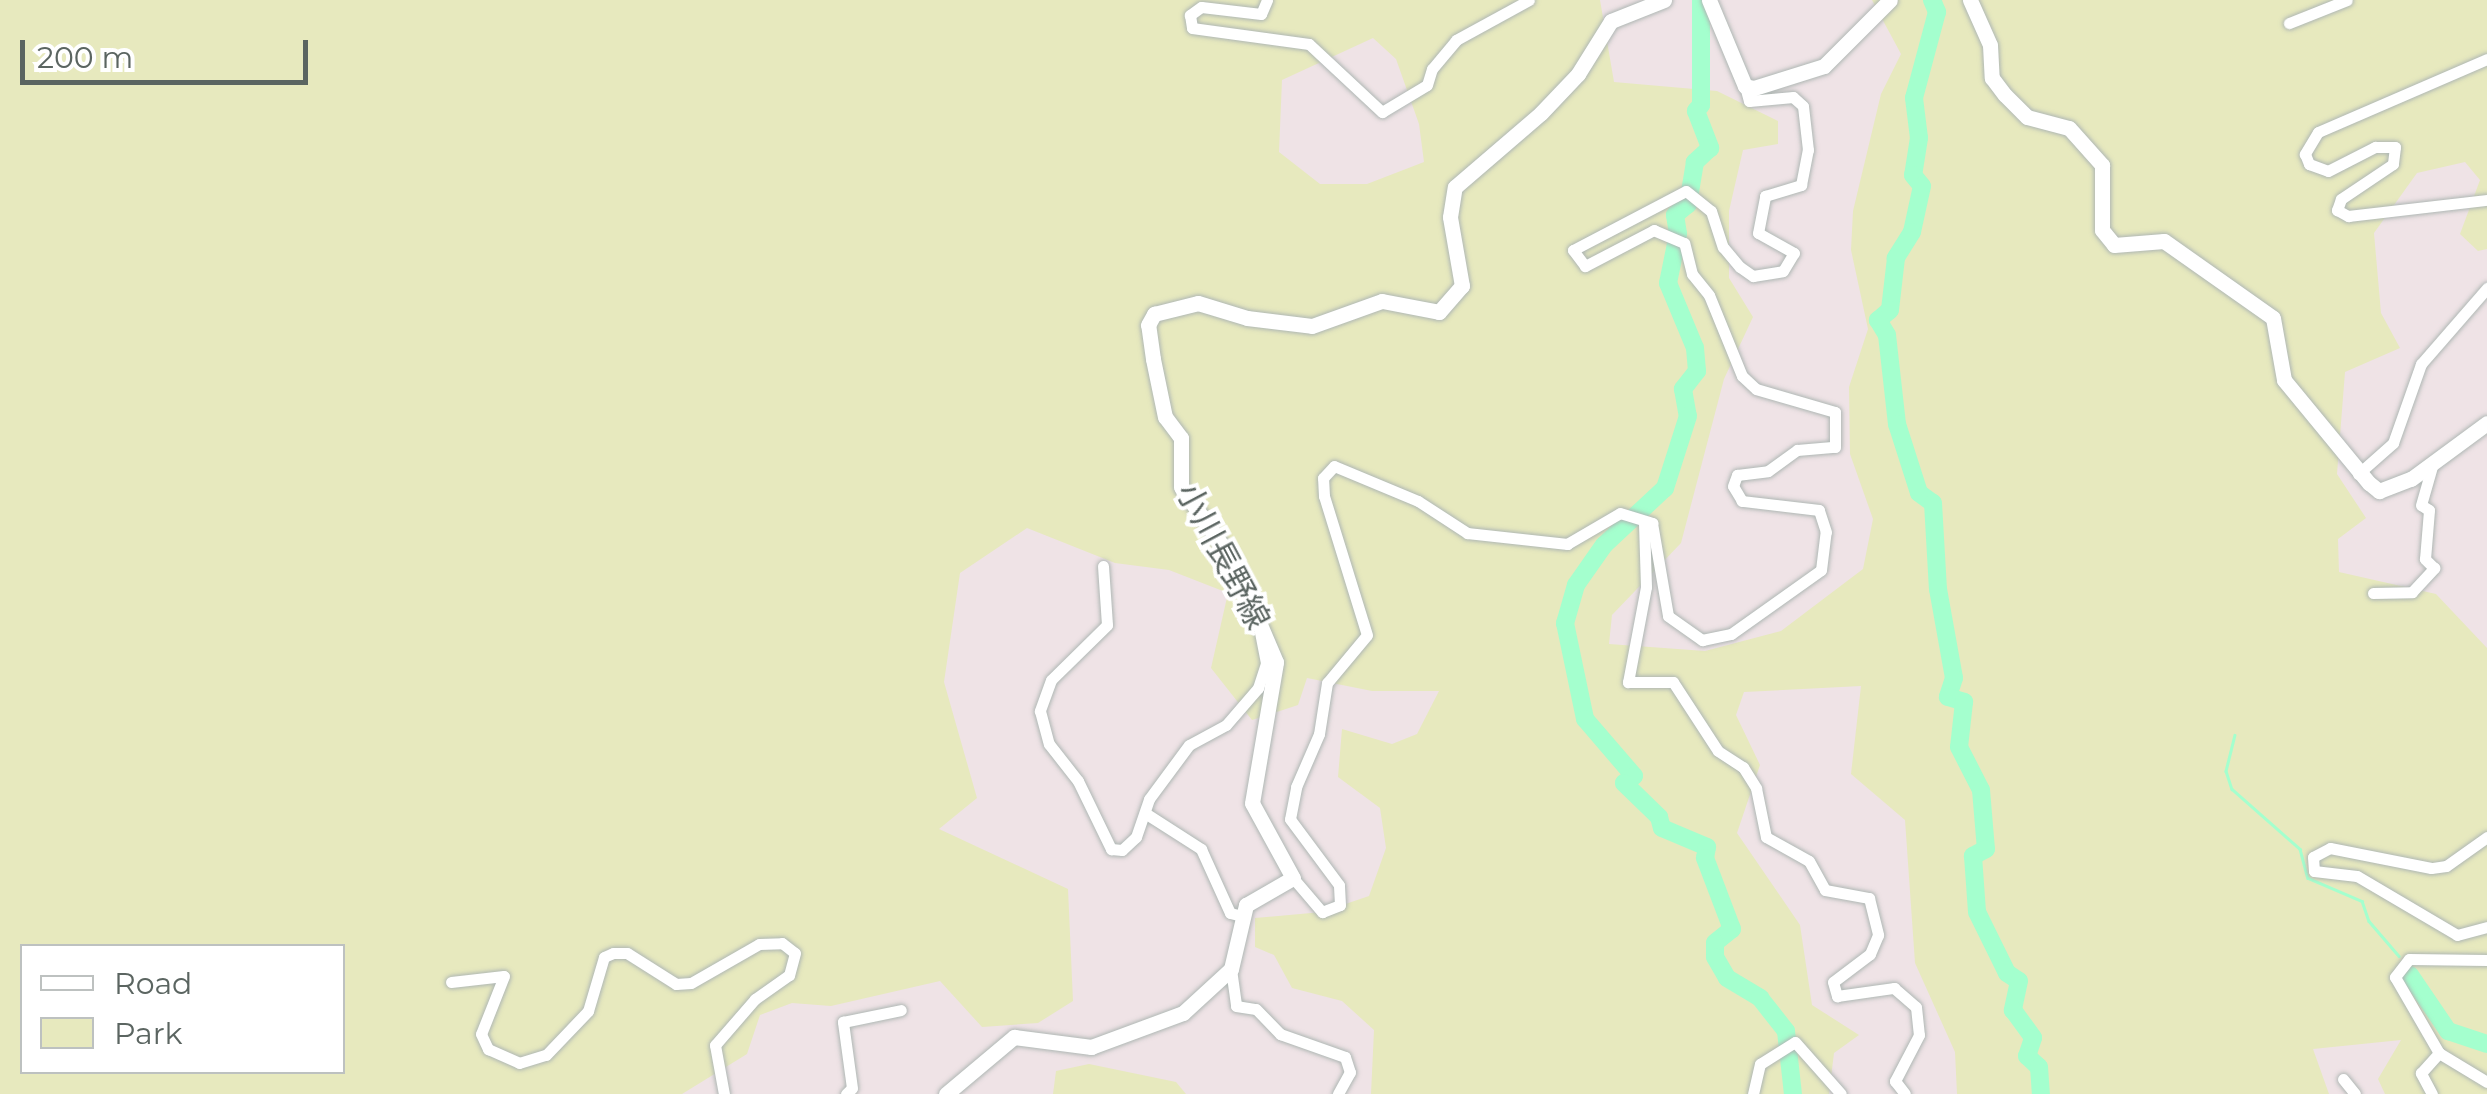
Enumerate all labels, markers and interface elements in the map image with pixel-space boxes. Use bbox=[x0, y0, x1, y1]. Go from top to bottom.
scale bar bbox=[25, 20, 312, 82]
text: 200 m bbox=[37, 39, 133, 76]
street label: 小川長野線 bbox=[1168, 476, 1278, 636]
legend bbox=[20, 944, 345, 1074]
text: Road bbox=[114, 965, 192, 1002]
text: Park bbox=[114, 1015, 183, 1052]

